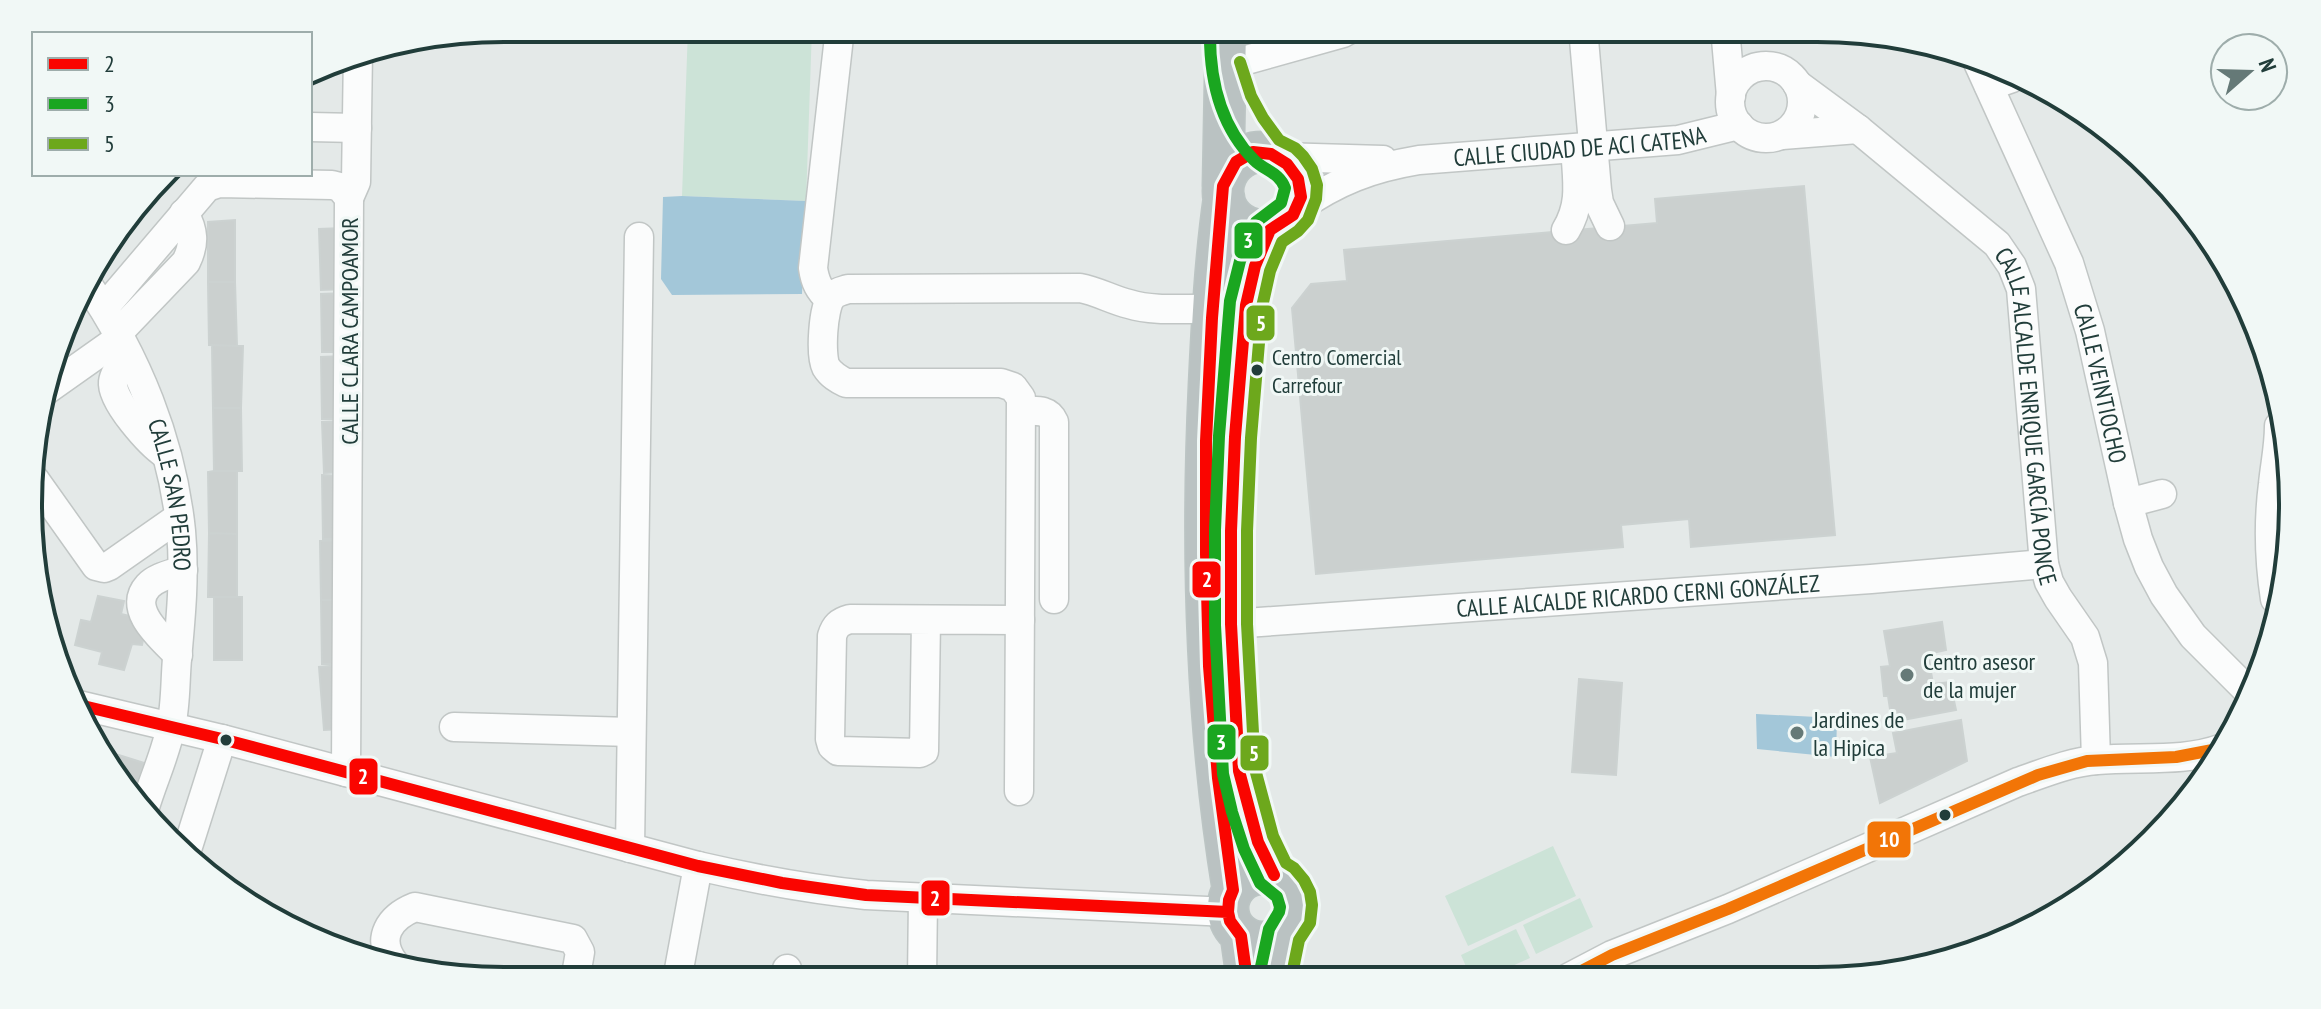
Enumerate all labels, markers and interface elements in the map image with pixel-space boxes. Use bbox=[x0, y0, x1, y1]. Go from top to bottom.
legend bbox=[32, 32, 312, 176]
north arrow bbox=[2209, 32, 2289, 112]
text: 2 bbox=[104, 48, 115, 79]
text: N bbox=[2253, 55, 2283, 76]
text: 3 bbox=[104, 88, 115, 119]
street label: CALLE CIUDAD DE ACI CATENA bbox=[1452, 118, 1710, 173]
text: 5 bbox=[104, 128, 115, 159]
street label: CALLE CLARA CAMPOAMOR bbox=[334, 217, 365, 445]
line badge: 3 bbox=[1233, 221, 1264, 260]
text: 3 bbox=[1243, 226, 1253, 254]
street label: CALLE ALCALDE ENRIQUE GARCÍA PONCE bbox=[1988, 241, 2065, 589]
street label: CALLE VEINTIOCHO bbox=[2067, 300, 2134, 466]
line badge: 5 bbox=[1245, 304, 1276, 342]
text: 5 bbox=[1256, 309, 1266, 337]
place label: Centro Comercial Carrefour bbox=[1272, 343, 1402, 399]
marker: Centro Comercial Carrefour bbox=[1249, 362, 1265, 378]
street label: CALLE SAN PEDRO bbox=[141, 415, 198, 571]
line badge: 2 bbox=[1191, 560, 1222, 599]
text: 2 bbox=[1202, 565, 1212, 593]
street label: CALLE ALCALDE RICARDO CERNI GONZÁLEZ bbox=[1455, 567, 1821, 624]
place label: Centro asesor de la mujer bbox=[1923, 646, 2036, 705]
marker: Centro asesor de la mujer bbox=[1898, 666, 1916, 684]
place label: Jardines de la Hipica bbox=[1812, 704, 1905, 763]
line badge: 3 bbox=[1206, 723, 1237, 761]
marker: Jardines de la Hipica bbox=[1788, 724, 1806, 742]
text: 3 bbox=[1216, 728, 1226, 756]
unlabelled marker bbox=[218, 732, 234, 748]
line badge: 5 bbox=[1239, 734, 1270, 772]
text: 5 bbox=[1249, 739, 1259, 767]
line badge: 2 bbox=[348, 757, 379, 796]
text: 2 bbox=[358, 762, 368, 790]
unlabelled marker bbox=[1937, 807, 1953, 823]
line badge: 10 bbox=[1866, 820, 1912, 859]
text: 10 bbox=[1878, 825, 1900, 853]
line badge: 2 bbox=[920, 879, 951, 917]
text: 2 bbox=[930, 884, 940, 912]

